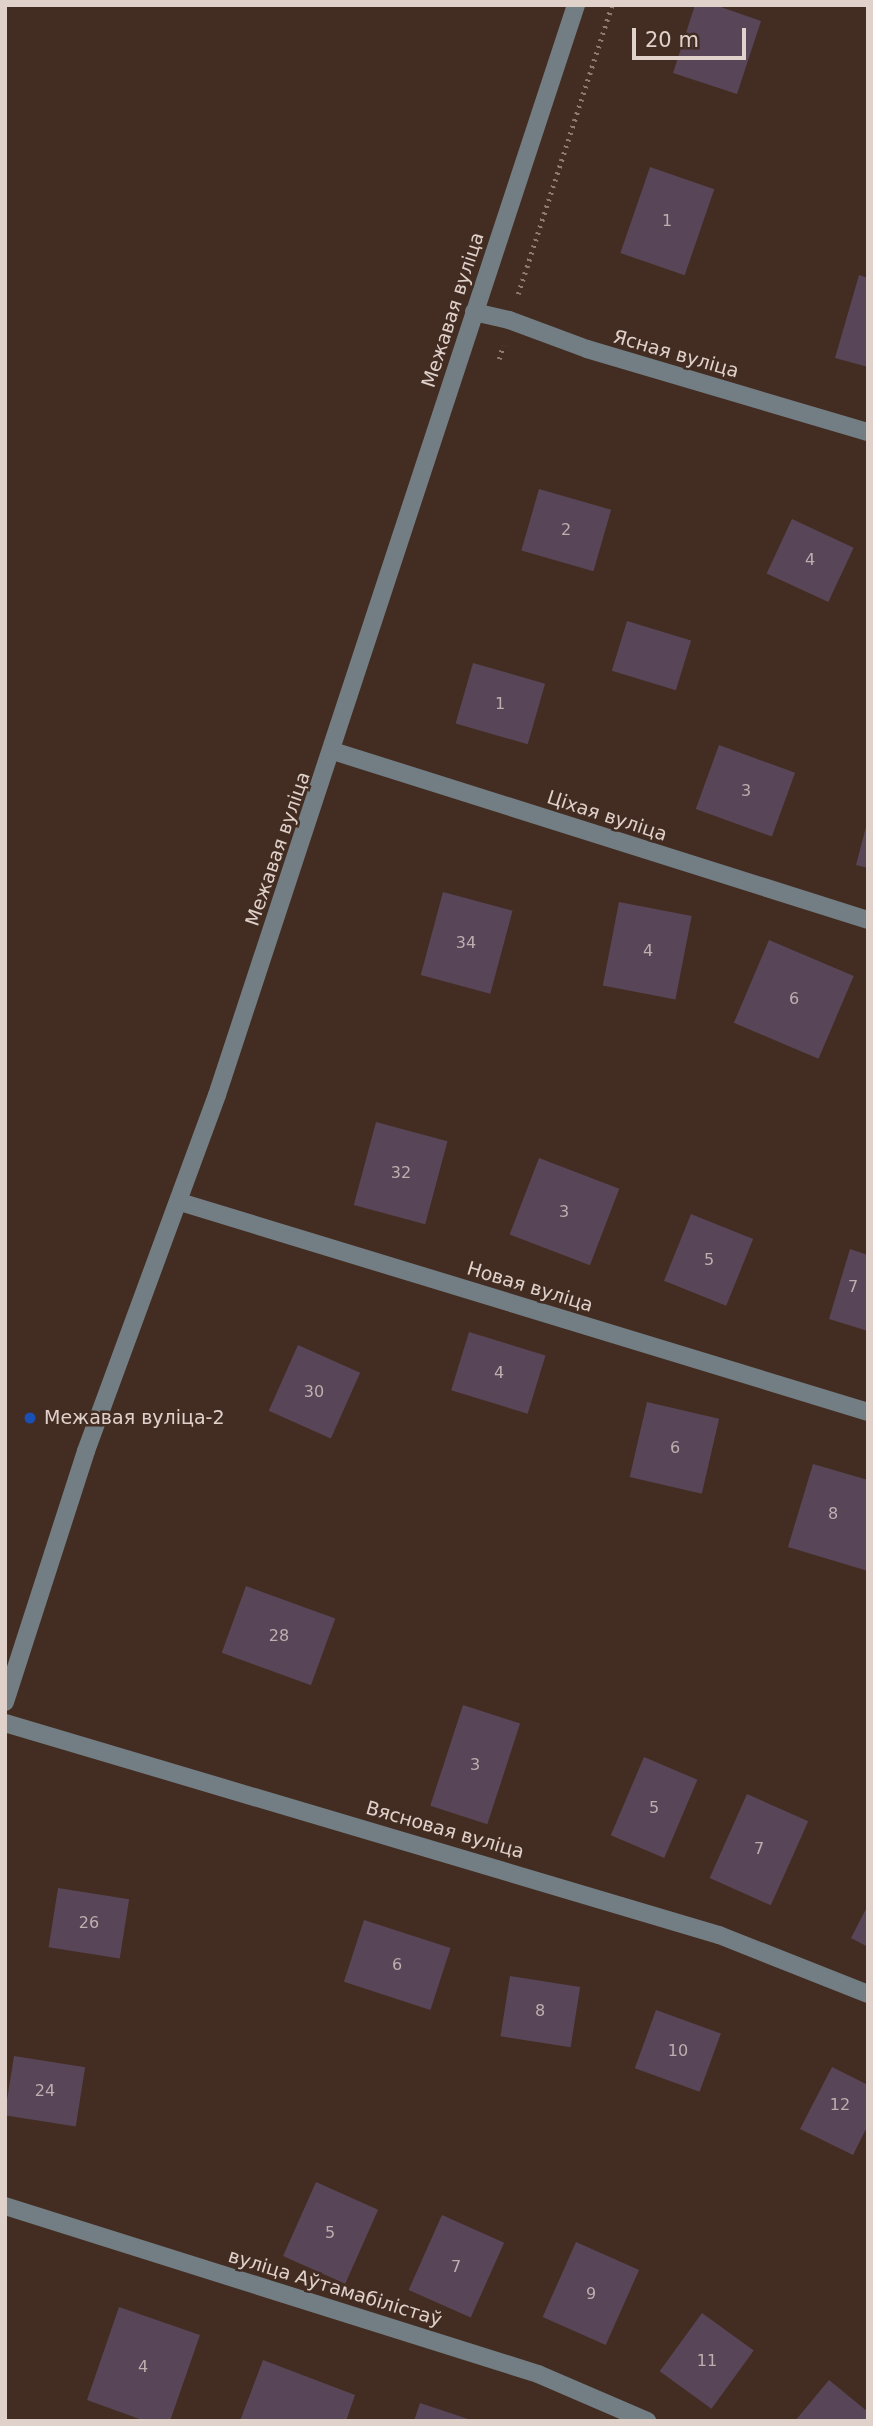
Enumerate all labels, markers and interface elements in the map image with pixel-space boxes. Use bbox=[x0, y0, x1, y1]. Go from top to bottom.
scale bar bbox=[635, 14, 749, 58]
text: 20 m bbox=[645, 28, 699, 52]
house number: 1 bbox=[662, 211, 672, 231]
street label: Межавая вуліца bbox=[417, 230, 489, 390]
street label: Ясная вуліца bbox=[611, 325, 741, 383]
house number: 2 bbox=[561, 520, 571, 540]
house number: 4 bbox=[805, 550, 815, 570]
house number: 1 bbox=[495, 694, 505, 714]
street label: Межавая вуліца bbox=[241, 769, 315, 929]
house number: 3 bbox=[741, 781, 751, 801]
street label: Ціхая вуліца bbox=[544, 786, 670, 846]
house number: 34 bbox=[456, 933, 476, 953]
house number: 4 bbox=[643, 941, 653, 961]
house number: 6 bbox=[789, 989, 799, 1009]
house number: 32 bbox=[391, 1163, 411, 1183]
house number: 3 bbox=[559, 1202, 569, 1222]
house number: 5 bbox=[704, 1250, 714, 1270]
street label: Новая вуліца bbox=[464, 1257, 596, 1317]
house number: 7 bbox=[848, 1277, 858, 1297]
house number: 4 bbox=[494, 1363, 504, 1383]
house number: 30 bbox=[304, 1382, 324, 1402]
place label: Межавая вуліца-2 bbox=[44, 1407, 225, 1429]
marker: Межавая вуліца-2 bbox=[22, 1410, 38, 1426]
house number: 6 bbox=[670, 1438, 680, 1458]
house number: 8 bbox=[828, 1504, 838, 1524]
house number: 28 bbox=[269, 1626, 289, 1646]
house number: 3 bbox=[470, 1755, 480, 1775]
street label: Вясновая вуліца bbox=[363, 1796, 527, 1864]
house number: 5 bbox=[649, 1798, 659, 1818]
house number: 7 bbox=[754, 1839, 764, 1859]
house number: 26 bbox=[79, 1913, 99, 1933]
house number: 6 bbox=[392, 1955, 402, 1975]
house number: 8 bbox=[535, 2001, 545, 2021]
house number: 10 bbox=[668, 2041, 688, 2061]
house number: 24 bbox=[35, 2081, 55, 2101]
house number: 12 bbox=[830, 2095, 850, 2115]
house number: 5 bbox=[325, 2223, 335, 2243]
street label: вуліца Аўтамабілістаў bbox=[225, 2245, 445, 2331]
house number: 7 bbox=[451, 2257, 461, 2277]
house number: 9 bbox=[586, 2284, 596, 2304]
house number: 11 bbox=[697, 2351, 717, 2371]
house number: 4 bbox=[138, 2357, 148, 2377]

